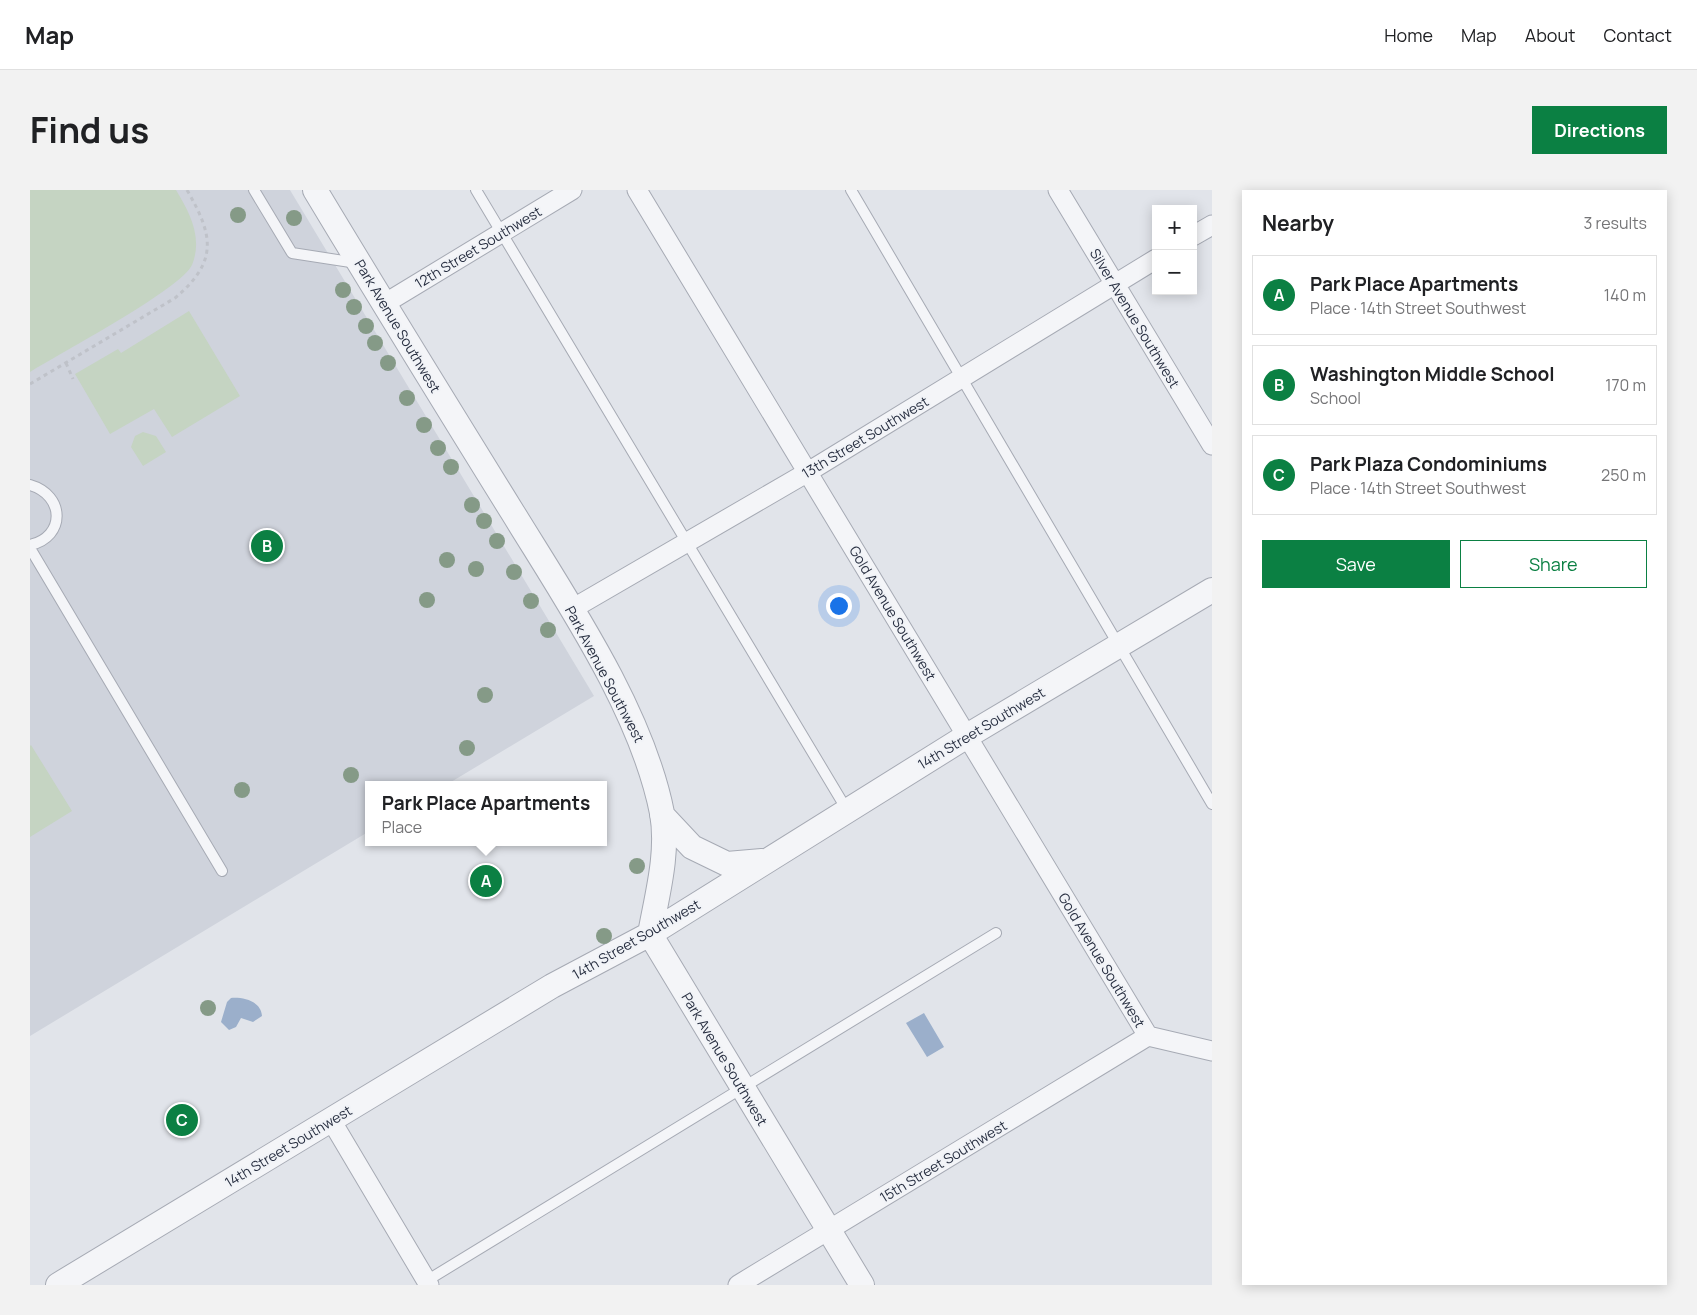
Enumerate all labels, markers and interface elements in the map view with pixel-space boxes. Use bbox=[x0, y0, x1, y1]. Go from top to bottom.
text: Map bbox=[25, 18, 74, 51]
text: Home bbox=[1384, 23, 1433, 47]
text: Map bbox=[1461, 23, 1497, 47]
text: About bbox=[1525, 23, 1575, 47]
text: Contact bbox=[1603, 23, 1672, 47]
text: Find us bbox=[30, 106, 149, 154]
button: Directions bbox=[1532, 106, 1667, 154]
street label: 12th Street Southwest bbox=[411, 201, 545, 292]
map controls bbox=[1152, 205, 1197, 295]
button: + bbox=[1152, 205, 1197, 250]
text: Nearby bbox=[1262, 209, 1334, 237]
text: 3 results bbox=[1584, 212, 1647, 234]
street label: Silver Avenue Southwest bbox=[1086, 245, 1184, 392]
button: − bbox=[1152, 250, 1197, 295]
street label: Park Avenue Southwest bbox=[351, 256, 446, 396]
text: Park Place Apartments bbox=[1310, 271, 1518, 297]
text: A bbox=[1274, 284, 1284, 306]
text: 140 m bbox=[1604, 284, 1646, 306]
text: Place · 14th Street Southwest bbox=[1310, 297, 1526, 319]
text: Washington Middle School bbox=[1310, 361, 1555, 387]
text: B bbox=[1274, 374, 1284, 396]
text: 170 m bbox=[1605, 374, 1646, 396]
text: School bbox=[1310, 387, 1361, 409]
street label: 13th Street Southwest bbox=[798, 391, 932, 482]
text: Park Plaza Condominiums bbox=[1310, 451, 1547, 477]
text: C bbox=[1273, 464, 1285, 486]
text: 250 m bbox=[1601, 464, 1646, 486]
text: Place · 14th Street Southwest bbox=[1310, 477, 1526, 499]
pin: B bbox=[251, 527, 283, 565]
button: Save bbox=[1262, 540, 1450, 588]
button: Share bbox=[1460, 540, 1647, 588]
street label: Gold Avenue Southwest bbox=[845, 542, 941, 684]
your location bbox=[826, 593, 852, 619]
street label: Park Avenue Southwest bbox=[561, 602, 649, 746]
street label: 14th Street Southwest bbox=[914, 682, 1048, 774]
popup bbox=[365, 781, 607, 846]
text: Park Place Apartments bbox=[382, 790, 590, 816]
text: Place bbox=[382, 816, 422, 838]
pin: A bbox=[470, 862, 502, 900]
street label: Gold Avenue Southwest bbox=[1054, 889, 1150, 1031]
street label: 14th Street Southwest bbox=[568, 894, 704, 984]
street label: Park Avenue Southwest bbox=[678, 989, 773, 1129]
street label: 14th Street Southwest bbox=[221, 1100, 355, 1192]
pin: C bbox=[166, 1101, 198, 1139]
street label: 15th Street Southwest bbox=[876, 1115, 1010, 1206]

